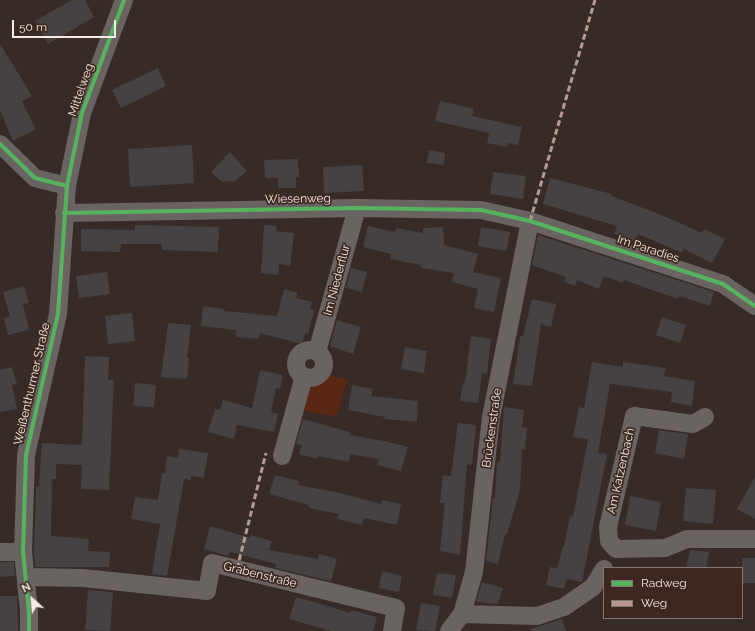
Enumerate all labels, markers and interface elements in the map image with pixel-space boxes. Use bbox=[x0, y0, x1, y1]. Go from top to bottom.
scale bar bbox=[14, 12, 118, 38]
text: 50 m bbox=[19, 20, 47, 34]
street label: Mittelweg bbox=[65, 62, 97, 118]
street label: Wiesenweg bbox=[265, 191, 331, 207]
street label: Im Paradies bbox=[615, 232, 681, 266]
street label: Im Niederflur bbox=[321, 243, 353, 317]
street label: Weißenthurmer Straße bbox=[11, 321, 53, 447]
street label: Brückenstraße bbox=[479, 387, 505, 469]
street label: Am Katzenbach bbox=[604, 427, 638, 515]
street label: Grabenstraße bbox=[222, 559, 298, 591]
legend bbox=[603, 567, 743, 619]
text: Radweg bbox=[641, 576, 687, 590]
north arrow bbox=[12, 579, 52, 619]
text: N bbox=[20, 580, 33, 596]
text: Weg bbox=[641, 596, 667, 610]

